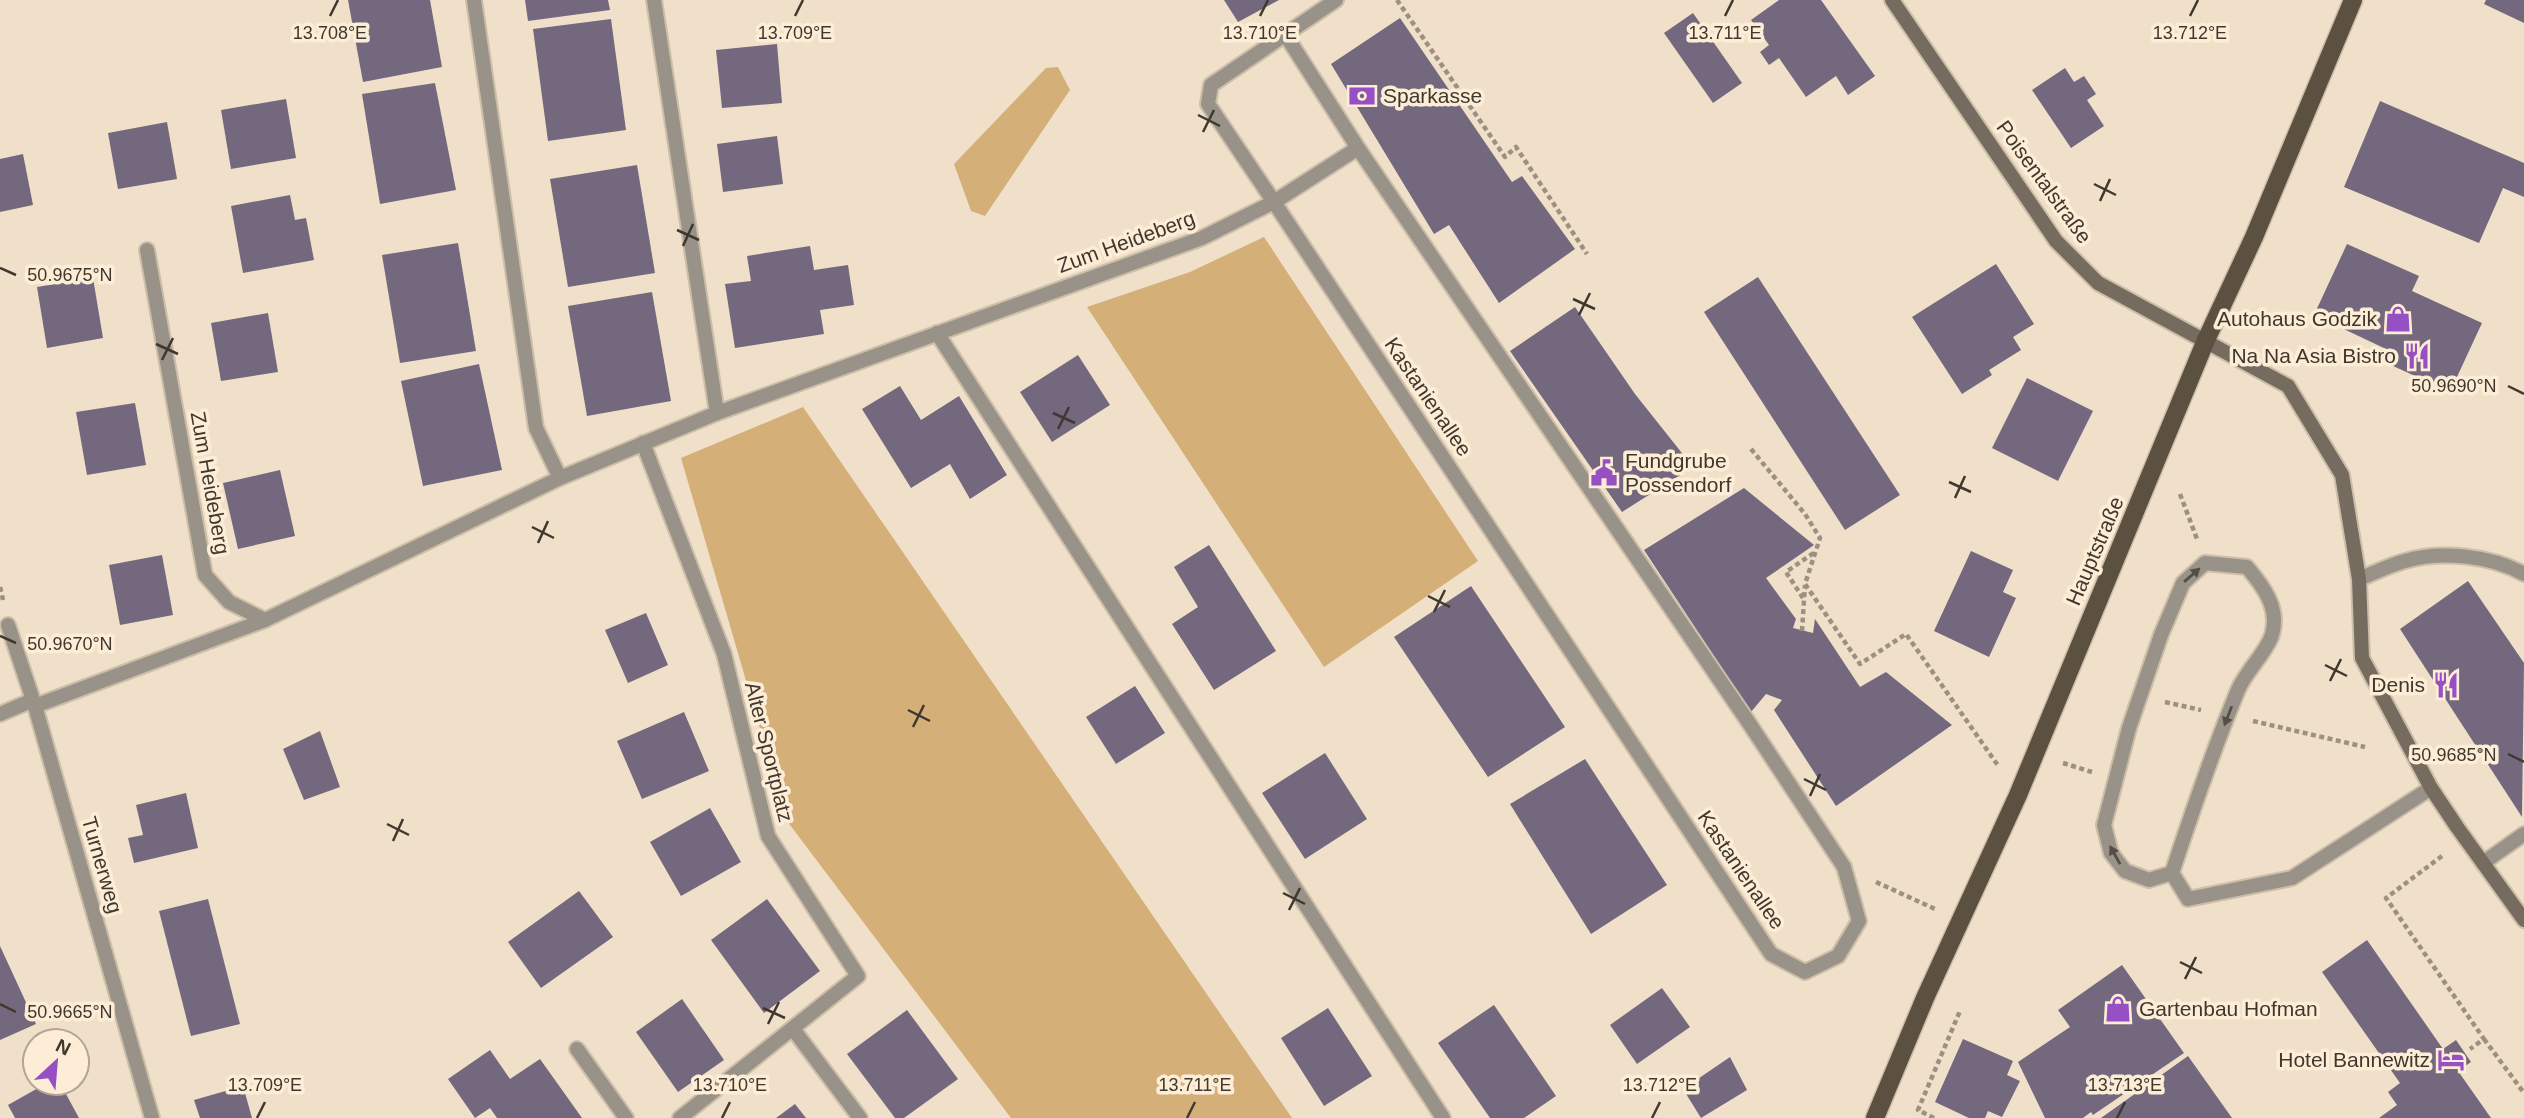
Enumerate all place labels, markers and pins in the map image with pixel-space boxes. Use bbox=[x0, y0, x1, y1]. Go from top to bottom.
bank icon: Sparkasse bbox=[1347, 81, 1377, 111]
place label: Sparkasse bbox=[1383, 84, 1482, 107]
shop icon: Autohaus Godzik bbox=[2383, 304, 2413, 334]
place label: Autohaus Godzik bbox=[2217, 307, 2377, 330]
restaurant icon: Na Na Asia Bistro bbox=[2402, 341, 2432, 371]
place label: Na Na Asia Bistro bbox=[2231, 344, 2396, 367]
place label: Fundgrube Possendorf bbox=[1625, 449, 1731, 496]
public building icon: Fundgrube Possendorf bbox=[1589, 458, 1619, 488]
restaurant icon: Denis bbox=[2431, 670, 2461, 700]
place label: Denis bbox=[2371, 673, 2425, 696]
shop icon: Gartenbau Hofman bbox=[2103, 994, 2133, 1024]
place label: Gartenbau Hofman bbox=[2139, 997, 2318, 1020]
hotel icon: Hotel Bannewitz bbox=[2436, 1045, 2466, 1075]
place label: Hotel Bannewitz bbox=[2278, 1048, 2430, 1071]

